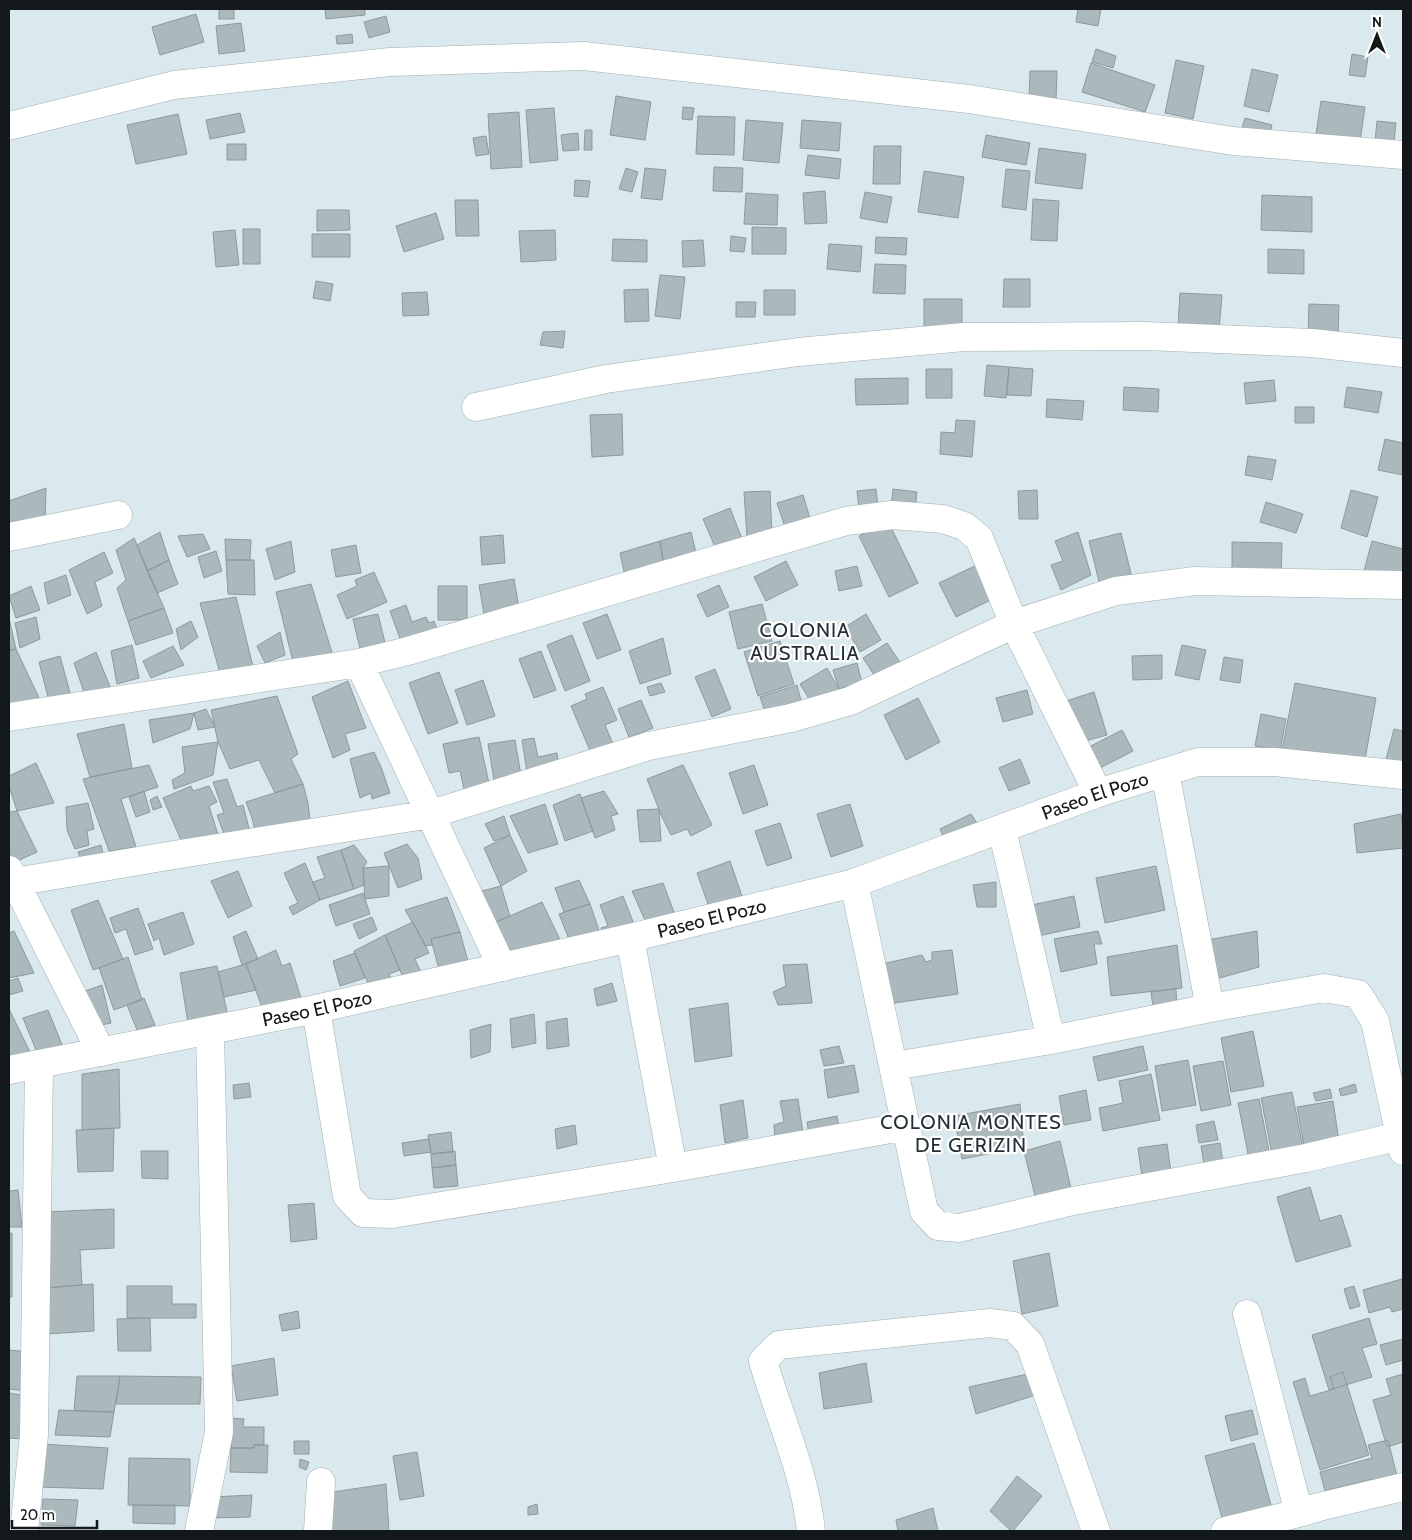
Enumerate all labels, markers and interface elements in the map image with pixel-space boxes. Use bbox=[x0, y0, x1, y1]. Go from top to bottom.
north arrow bbox=[1352, 10, 1402, 60]
text: N bbox=[1372, 13, 1382, 31]
district label: COLONIA AUSTRALIA bbox=[750, 618, 860, 665]
street label: Paseo El Pozo bbox=[1038, 767, 1151, 825]
street label: Paseo El Pozo bbox=[655, 894, 769, 943]
street label: Paseo El Pozo bbox=[260, 986, 374, 1031]
district label: COLONIA MONTES DE GERIZIN bbox=[880, 1110, 1062, 1157]
scale bar bbox=[12, 1498, 98, 1530]
text: 20 m bbox=[20, 1506, 55, 1524]

